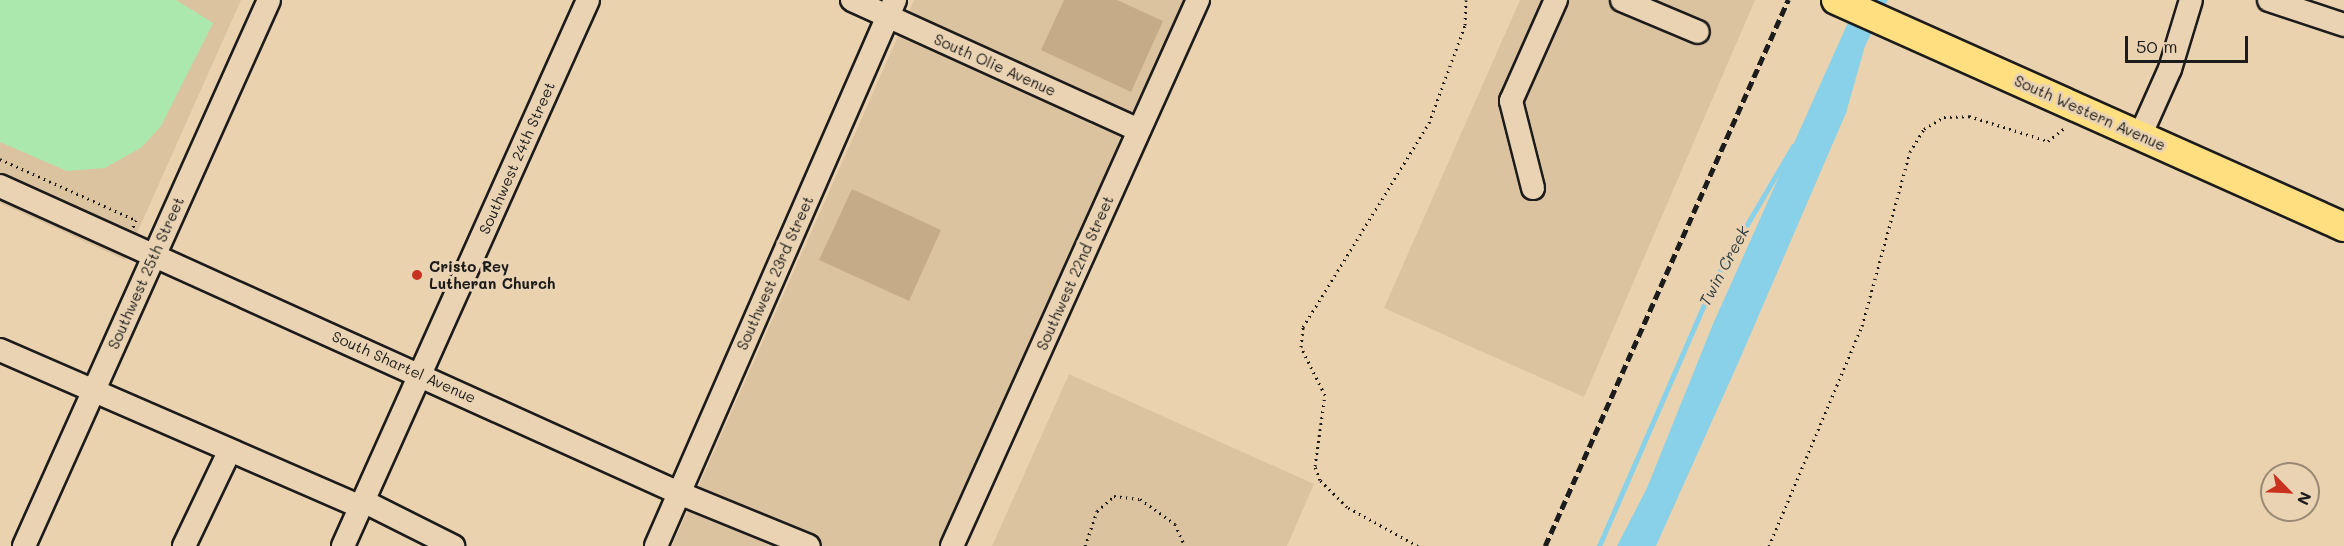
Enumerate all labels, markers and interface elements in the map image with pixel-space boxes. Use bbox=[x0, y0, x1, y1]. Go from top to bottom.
scale bar bbox=[2128, 24, 2251, 62]
street label: South Olie Avenue bbox=[931, 30, 1059, 100]
text: 50 m bbox=[2136, 34, 2178, 58]
street label: South Western Avenue bbox=[2012, 72, 2168, 154]
street label: Southwest 24th Street bbox=[475, 79, 559, 237]
street label: Southwest 23rd Street bbox=[733, 193, 817, 353]
street label: Southwest 22nd Street bbox=[1033, 193, 1117, 353]
street label: Southwest 25th Street bbox=[104, 194, 188, 352]
water label: Twin Creek bbox=[1695, 223, 1753, 309]
place label: Cristo Rey Lutheran Church bbox=[429, 257, 556, 292]
marker: Cristo Rey Lutheran Church bbox=[410, 268, 424, 282]
street label: South Shartel Avenue bbox=[329, 327, 479, 407]
north arrow bbox=[2260, 462, 2320, 522]
text: N bbox=[2293, 489, 2317, 509]

